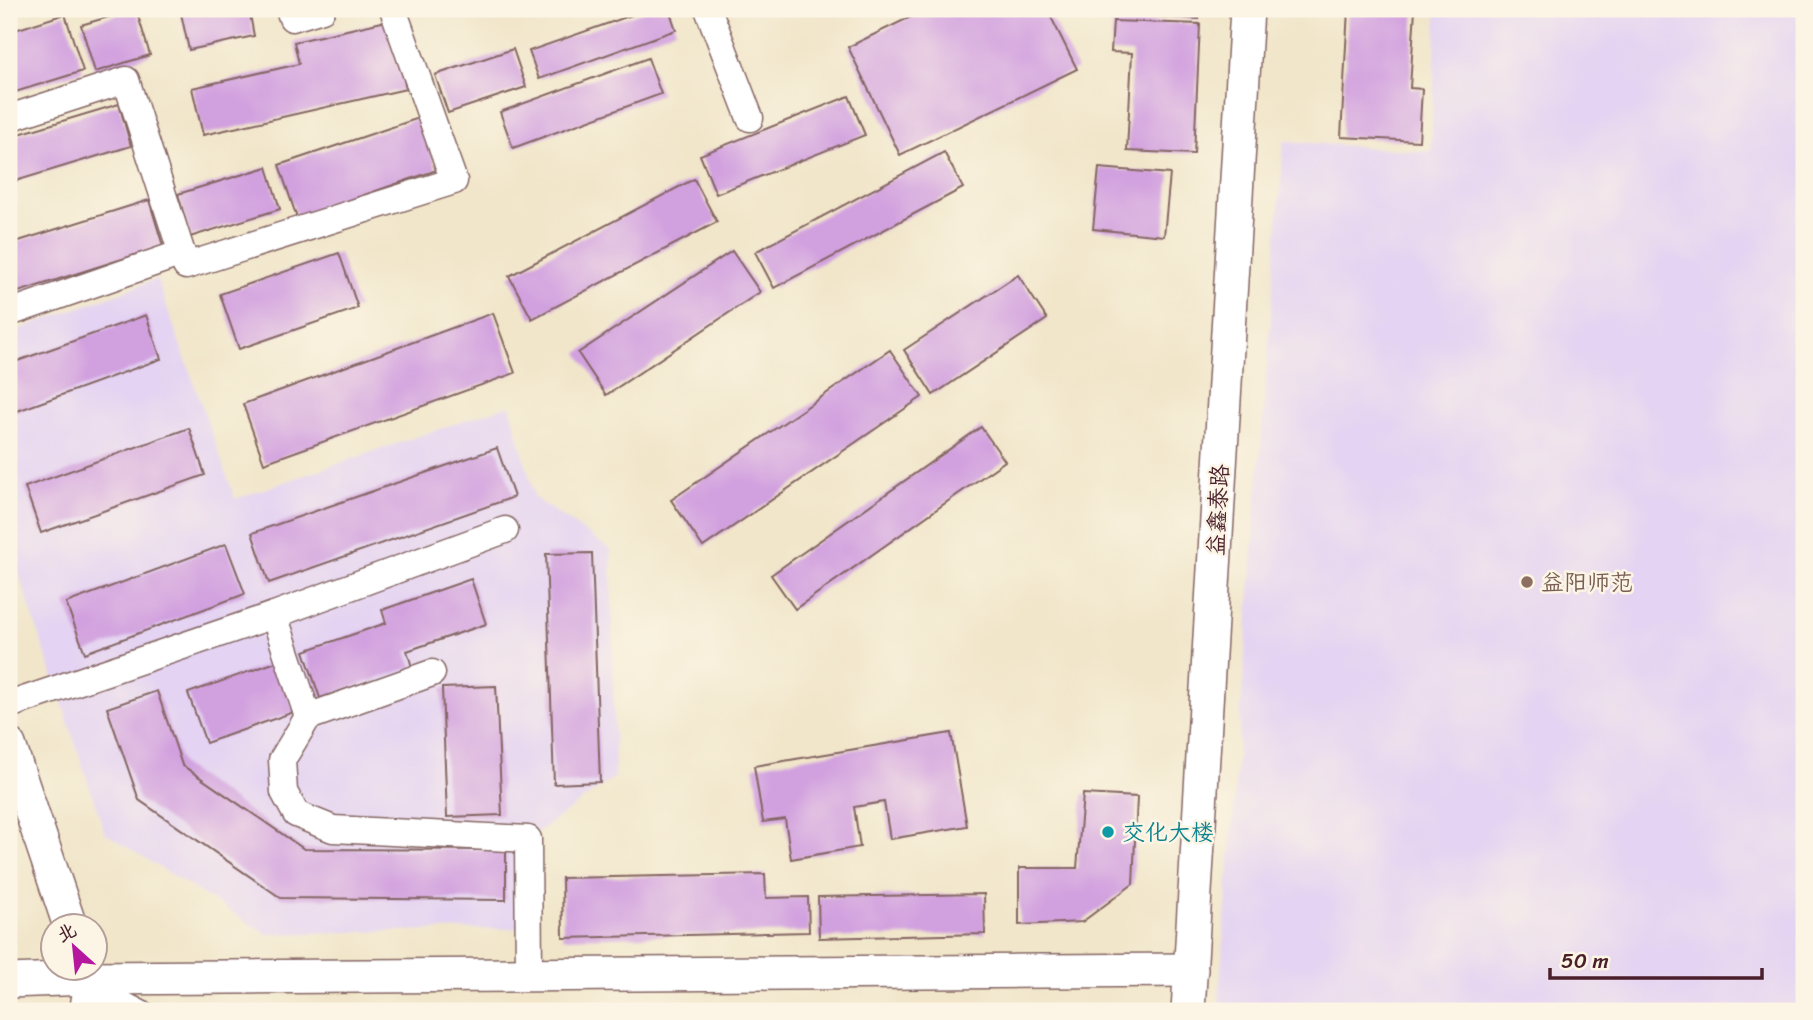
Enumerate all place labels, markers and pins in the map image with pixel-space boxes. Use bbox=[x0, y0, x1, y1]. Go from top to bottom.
place label: 益阳师范 bbox=[1541, 562, 1633, 603]
marker: 益阳师范 bbox=[1519, 574, 1535, 590]
place label: 交化大楼 bbox=[1122, 812, 1214, 853]
marker: 交化大楼 bbox=[1100, 824, 1116, 840]

